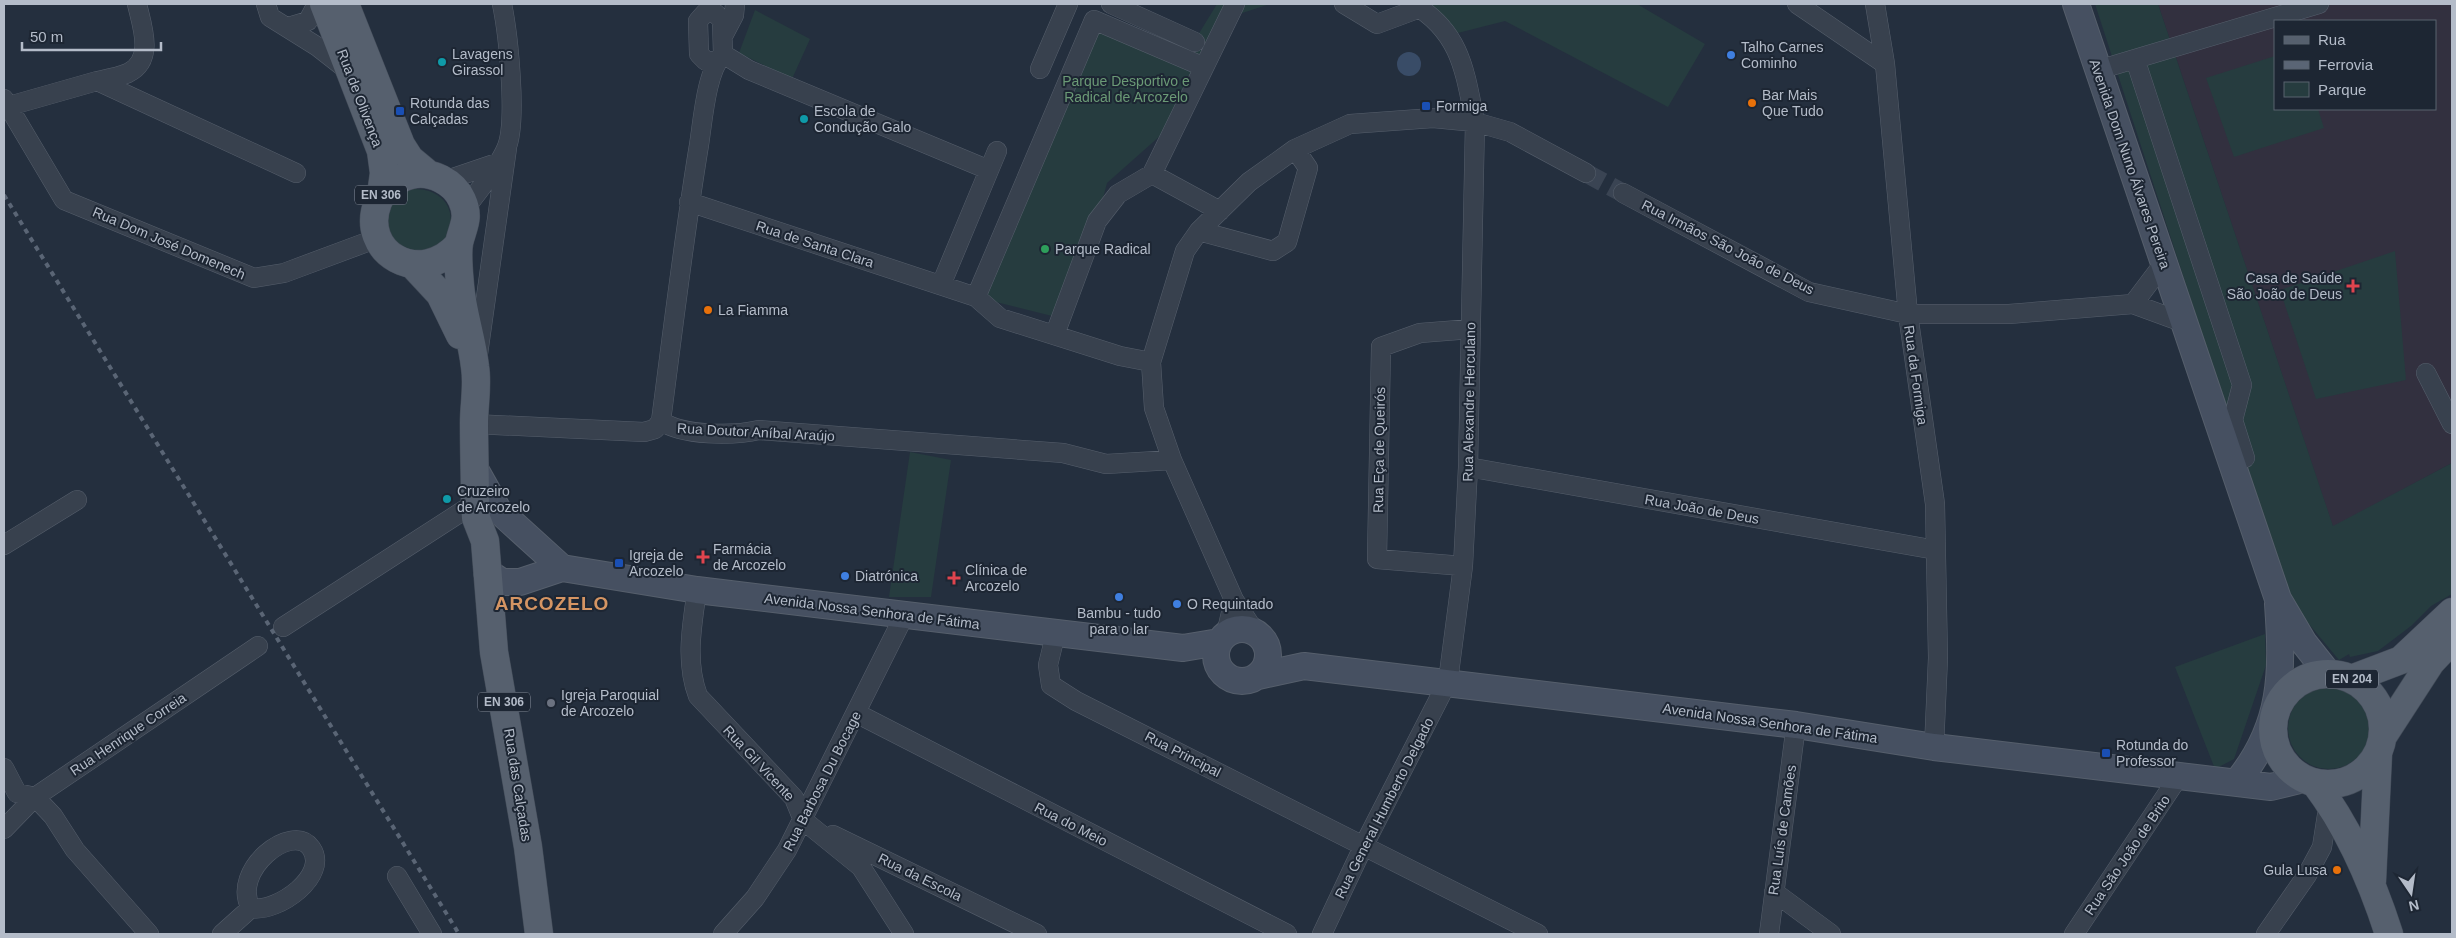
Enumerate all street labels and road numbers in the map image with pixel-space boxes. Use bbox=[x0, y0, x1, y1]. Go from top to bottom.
street label: Rua de Olivença bbox=[334, 47, 386, 149]
street label: Avenida Dom Nuno Álvares Pereira bbox=[2087, 57, 2174, 271]
road number: EN 306 bbox=[355, 186, 407, 204]
street label: Rua Irmãos São João de Deus bbox=[1639, 196, 1817, 298]
street label: Rua Dom José Domenech bbox=[90, 204, 248, 282]
street label: Rua de Santa Clara bbox=[754, 217, 876, 271]
street label: Rua Alexandre Herculano bbox=[1460, 322, 1478, 482]
street label: Rua da Formiga bbox=[1901, 324, 1931, 426]
street label: Rua Eça de Queirós bbox=[1370, 387, 1388, 513]
street label: Rua Doutor Aníbal Araújo bbox=[677, 420, 836, 444]
street label: Rua João de Deus bbox=[1644, 491, 1760, 527]
street label: Avenida Nossa Senhora de Fátima bbox=[763, 590, 981, 632]
road number: EN 204 bbox=[2326, 670, 2378, 689]
street label: Rua Henrique Correia bbox=[67, 689, 189, 779]
road number: EN 306 bbox=[478, 692, 530, 712]
street label: Avenida Nossa Senhora de Fátima bbox=[1662, 700, 1879, 746]
street label: Rua Barbosa Du Bocage bbox=[780, 708, 864, 854]
street label: Rua General Humberto Delgado bbox=[1331, 715, 1437, 901]
street label: Rua Gil Vicente bbox=[720, 722, 798, 804]
street label: Rua das Calçadas bbox=[501, 727, 535, 843]
street label: Rua Principal bbox=[1142, 728, 1224, 780]
street label: Rua Luís de Camões bbox=[1765, 764, 1799, 896]
street label: Rua São João de Brito bbox=[2081, 792, 2173, 918]
street label: Rua do Meio bbox=[1032, 799, 1110, 849]
street label: Rua da Escola bbox=[876, 850, 965, 904]

